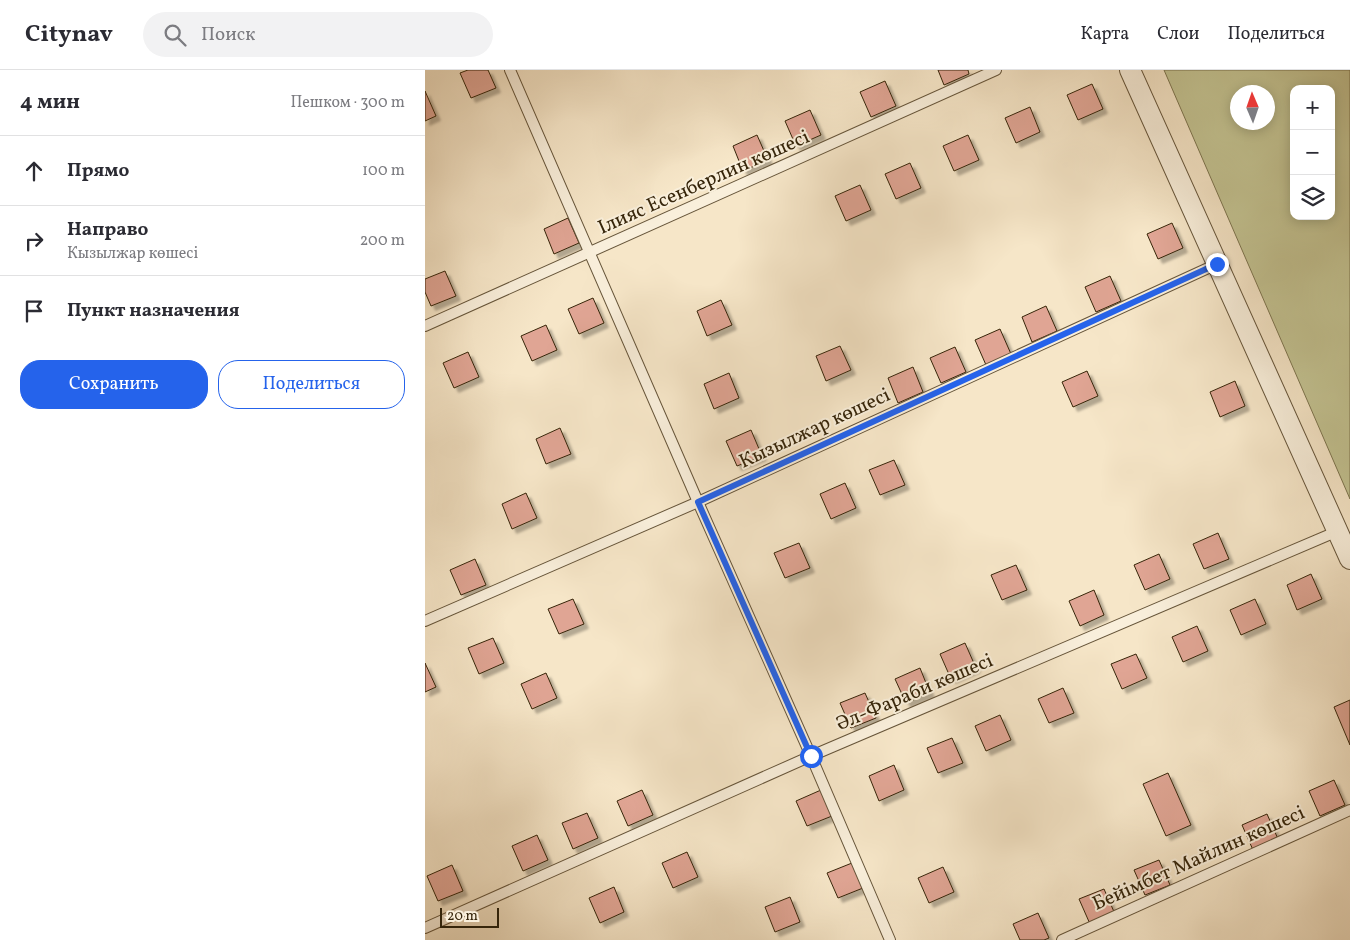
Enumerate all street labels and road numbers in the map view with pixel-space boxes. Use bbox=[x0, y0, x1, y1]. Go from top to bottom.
street label: Ілияс Есенберлин көшесі bbox=[594, 124, 814, 242]
street label: Кызылжар көшесі bbox=[735, 382, 895, 476]
street label: Әл-Фараби көшесі bbox=[832, 647, 998, 739]
street label: Бейімбет Майлин көшесі bbox=[1088, 799, 1310, 919]

